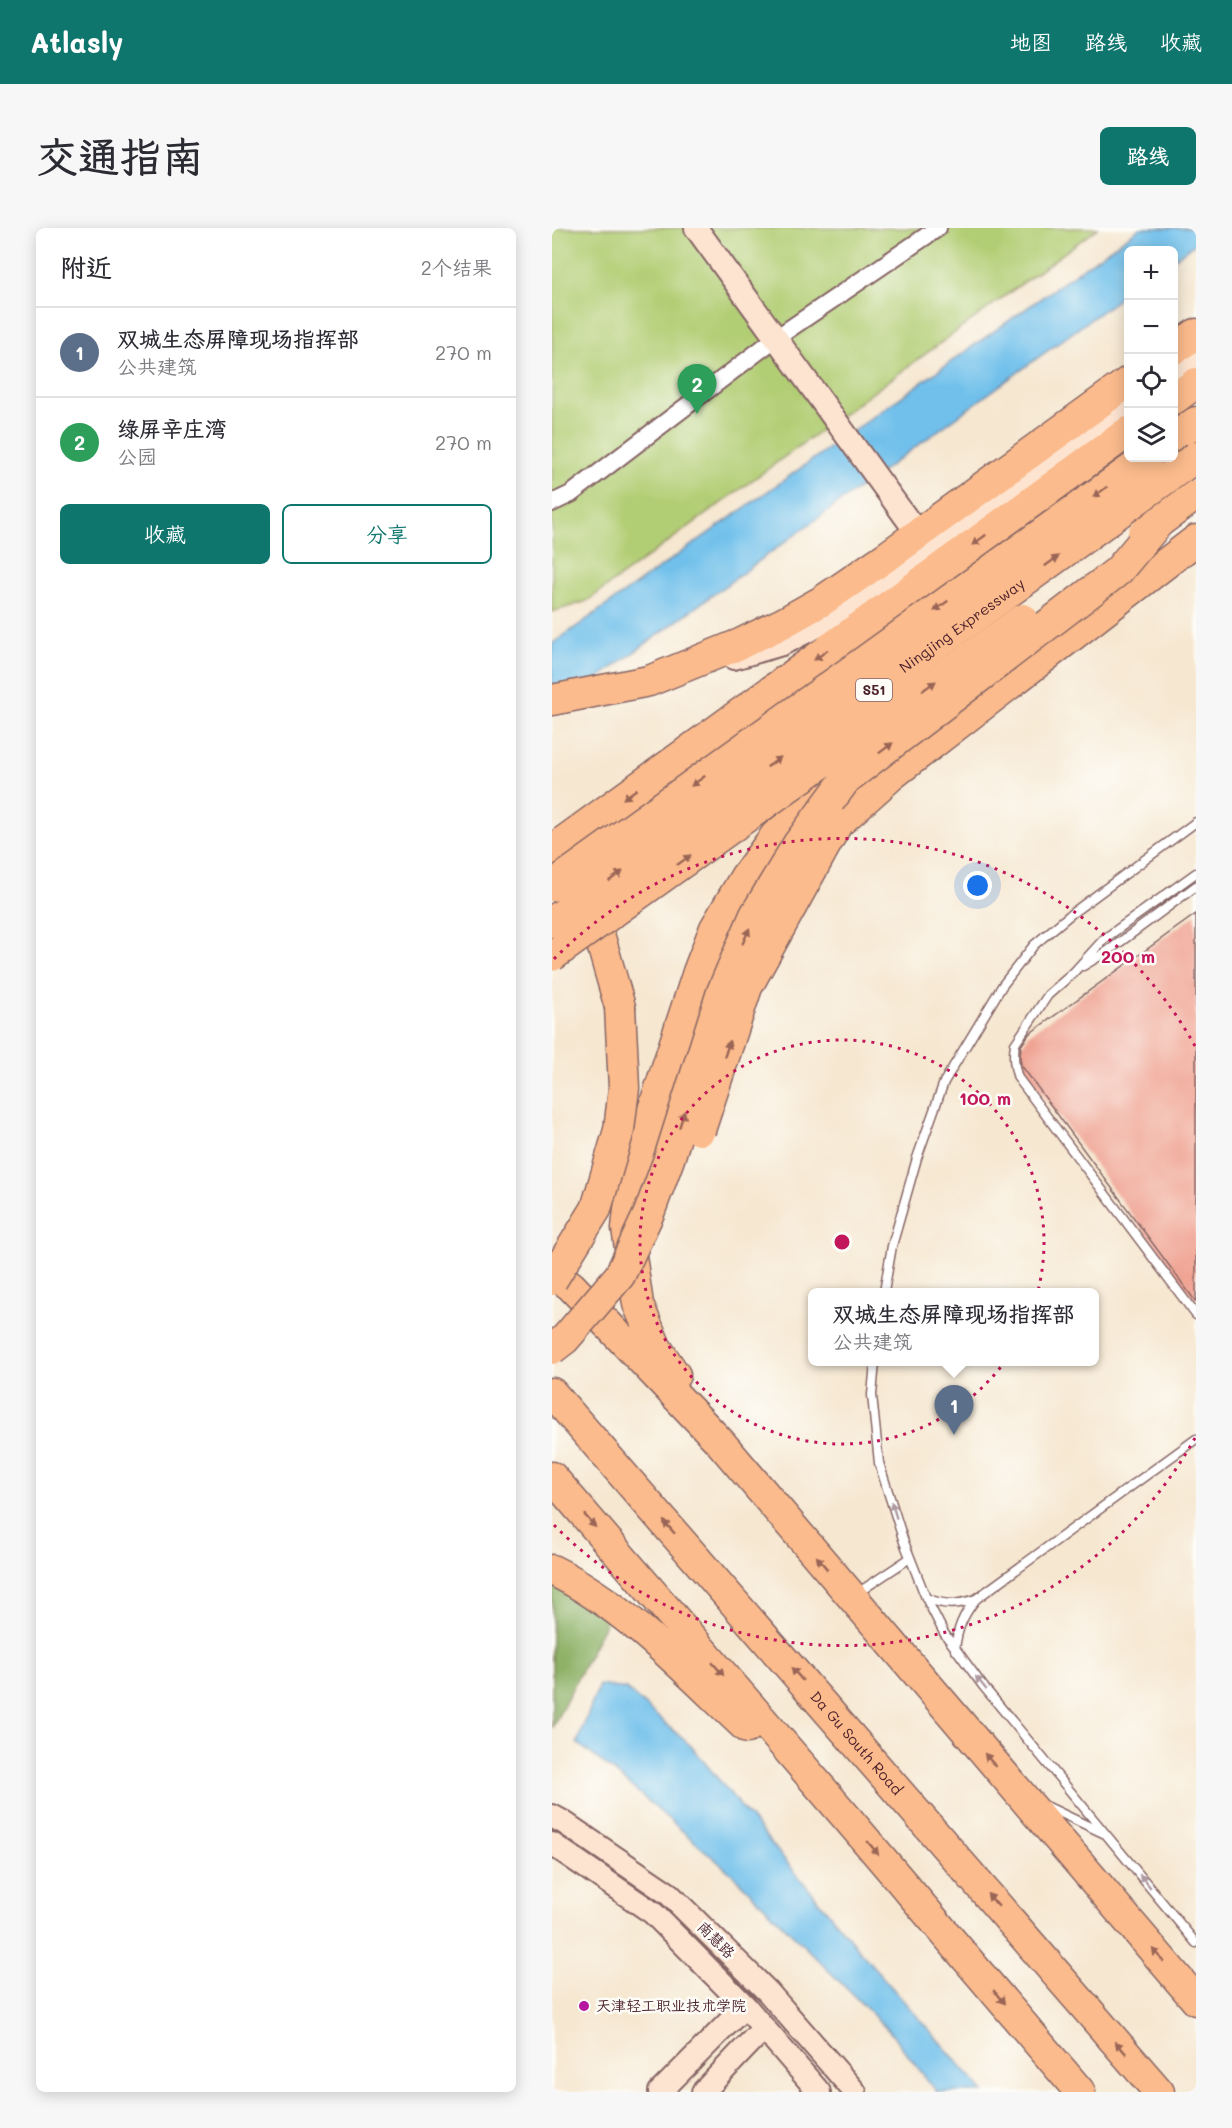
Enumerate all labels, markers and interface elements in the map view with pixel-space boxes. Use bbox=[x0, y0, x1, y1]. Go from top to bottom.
text: Atlasly bbox=[30, 24, 124, 60]
text: 地图 bbox=[1010, 28, 1052, 55]
text: 路线 bbox=[1085, 28, 1127, 55]
text: 收藏 bbox=[1160, 28, 1202, 55]
button: 路线 bbox=[1100, 127, 1196, 185]
text: 交通指南 bbox=[36, 128, 204, 183]
map controls bbox=[1124, 246, 1178, 462]
button: + bbox=[1124, 246, 1178, 300]
text: 附近 bbox=[60, 250, 112, 284]
text: 2个结果 bbox=[421, 254, 492, 280]
button: − bbox=[1124, 300, 1178, 354]
text: 双城生态屏障现场指挥部 bbox=[117, 324, 359, 353]
text: 1 bbox=[75, 339, 84, 365]
text: 270 m bbox=[435, 339, 492, 365]
text: 公共建筑 bbox=[117, 353, 197, 379]
button: locate bbox=[1124, 354, 1178, 408]
pin: 2 bbox=[678, 364, 716, 414]
button: layers bbox=[1124, 408, 1178, 462]
text: 绿屏辛庄湾 bbox=[117, 414, 227, 443]
text: 2 bbox=[74, 429, 85, 455]
text: 270 m bbox=[435, 429, 492, 455]
text: 公园 bbox=[117, 443, 157, 469]
one-way arrow bbox=[1092, 486, 1108, 498]
button: 收藏 bbox=[60, 504, 270, 564]
button: 分享 bbox=[282, 504, 492, 564]
one-way arrow bbox=[972, 534, 988, 546]
one-way arrow bbox=[1043, 555, 1059, 567]
street label: Ningjing Expressway bbox=[895, 573, 1028, 677]
one-way arrow bbox=[934, 600, 950, 612]
one-way arrow bbox=[814, 649, 830, 661]
road number: S51 bbox=[856, 679, 892, 701]
one-way arrow bbox=[920, 680, 936, 692]
one-way arrow bbox=[879, 743, 894, 755]
one-way arrow bbox=[767, 756, 782, 768]
one-way arrow bbox=[690, 775, 706, 787]
one-way arrow bbox=[622, 788, 638, 800]
one-way arrow bbox=[676, 854, 692, 866]
one-way arrow bbox=[608, 870, 624, 882]
your location bbox=[963, 871, 992, 900]
one-way arrow bbox=[742, 927, 751, 944]
text: 200 m bbox=[1101, 944, 1155, 968]
one-way arrow bbox=[722, 1040, 732, 1058]
text: 100 m bbox=[959, 1086, 1011, 1110]
one-way arrow bbox=[678, 1110, 687, 1128]
centre of rings bbox=[832, 1232, 852, 1252]
popup bbox=[808, 1288, 1099, 1366]
text: 双城生态屏障现场指挥部 bbox=[832, 1299, 1075, 1328]
text: 公共建筑 bbox=[832, 1328, 912, 1354]
pin: 1 bbox=[934, 1386, 974, 1435]
one-way arrow bbox=[889, 1501, 898, 1519]
one-way arrow bbox=[583, 1513, 596, 1528]
one-way arrow bbox=[662, 1519, 675, 1535]
one-way arrow bbox=[816, 1555, 829, 1571]
one-way arrow bbox=[711, 1661, 724, 1676]
one-way arrow bbox=[790, 1666, 803, 1682]
one-way arrow bbox=[974, 1675, 987, 1691]
street label: Da Gu South Road bbox=[806, 1686, 908, 1799]
one-way arrow bbox=[983, 1752, 996, 1768]
one-way arrow bbox=[866, 1840, 879, 1856]
one-way arrow bbox=[1140, 1874, 1152, 1889]
one-way arrow bbox=[987, 1892, 1000, 1908]
street label: 南慧路 bbox=[694, 1916, 740, 1962]
one-way arrow bbox=[1152, 1948, 1165, 1963]
one-way arrow bbox=[992, 1989, 1005, 2004]
place label: 天津轻工职业技术学院 bbox=[596, 1995, 746, 2015]
marker: 天津轻工职业技术学院 bbox=[577, 1999, 591, 2013]
one-way arrow bbox=[1115, 2041, 1128, 2056]

